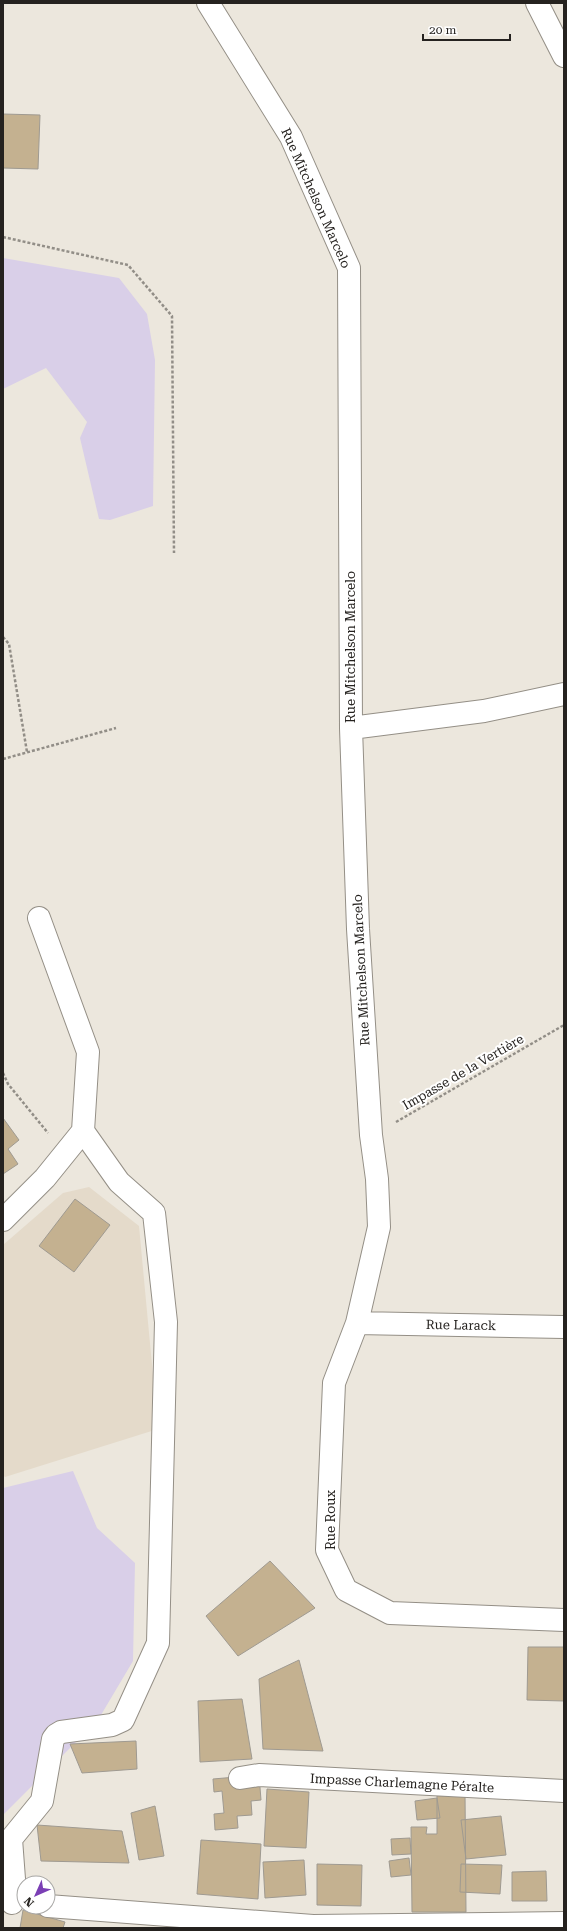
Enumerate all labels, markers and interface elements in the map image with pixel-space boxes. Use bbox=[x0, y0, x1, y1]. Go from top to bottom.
scale bar bbox=[423, 16, 510, 42]
text: 20 m bbox=[429, 23, 456, 37]
street label: Rue Mitchelson Marcelo bbox=[278, 126, 354, 270]
street label: Rue Mitchelson Marcelo bbox=[343, 571, 358, 723]
street label: Rue Mitchelson Marcelo bbox=[350, 894, 372, 1046]
street label: Impasse de la Vertière bbox=[400, 1031, 526, 1113]
street label: Rue Larack bbox=[426, 1317, 496, 1333]
street label: Rue Roux bbox=[323, 1490, 338, 1550]
street label: Impasse Charlemagne Péralte bbox=[309, 1771, 495, 1795]
north arrow bbox=[16, 1875, 56, 1915]
text: N bbox=[21, 1894, 37, 1909]

